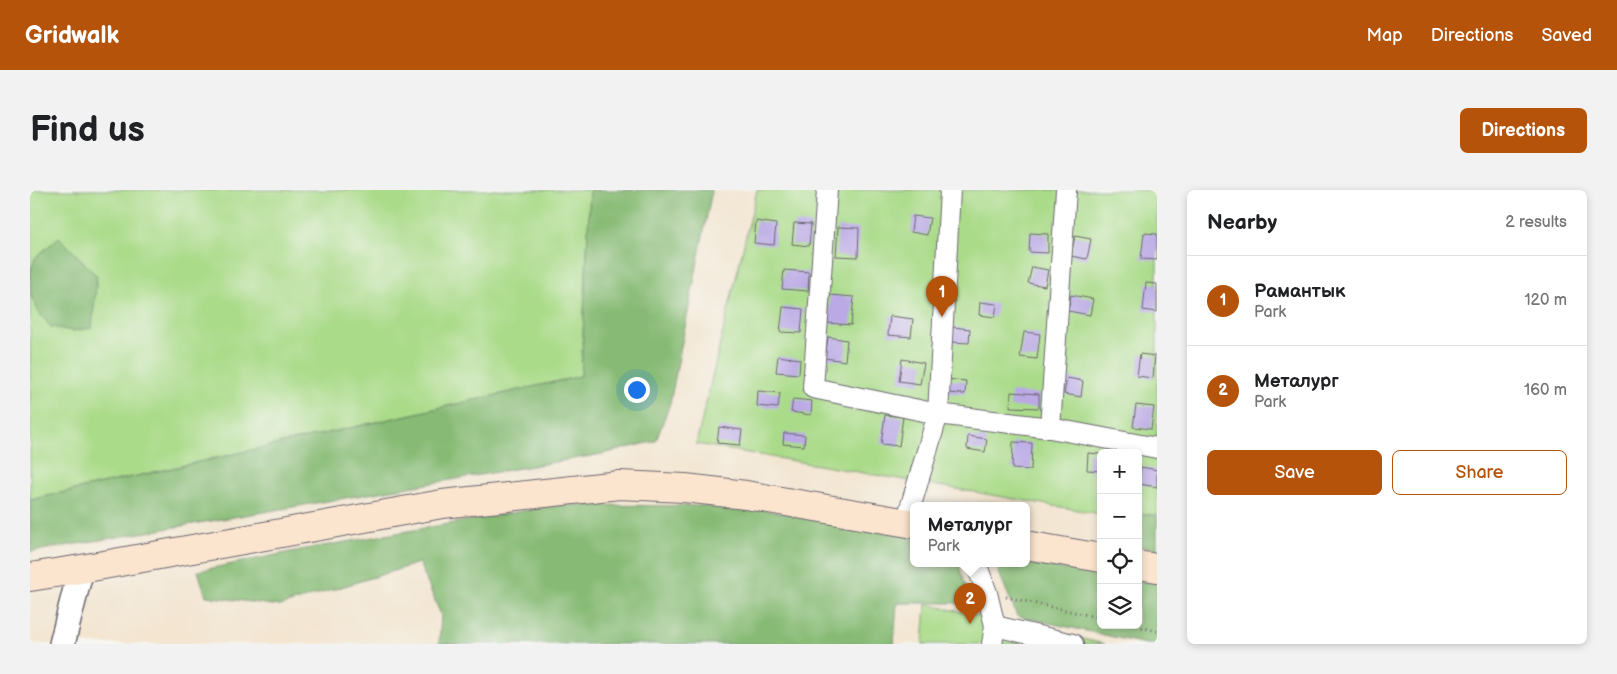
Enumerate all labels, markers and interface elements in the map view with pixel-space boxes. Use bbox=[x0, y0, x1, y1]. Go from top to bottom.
text: Gridwalk bbox=[25, 21, 119, 50]
text: Map bbox=[1367, 25, 1403, 46]
text: Directions bbox=[1431, 25, 1513, 46]
text: Saved bbox=[1541, 25, 1592, 46]
button: Directions bbox=[1460, 108, 1587, 153]
text: Find us bbox=[30, 109, 145, 152]
text: Nearby bbox=[1207, 210, 1277, 235]
text: 2 results bbox=[1505, 213, 1567, 232]
pin: 1 bbox=[926, 276, 958, 317]
text: Рамантык bbox=[1254, 280, 1345, 303]
text: 1 bbox=[1220, 291, 1226, 310]
text: 120 m bbox=[1524, 291, 1567, 310]
text: Park bbox=[1254, 303, 1286, 322]
text: Металург bbox=[1254, 370, 1339, 393]
your location bbox=[624, 377, 650, 403]
text: 2 bbox=[1218, 381, 1228, 400]
text: 160 m bbox=[1524, 381, 1567, 400]
text: Park bbox=[1254, 393, 1286, 412]
map controls bbox=[1097, 449, 1142, 629]
button: + bbox=[1097, 449, 1142, 494]
button: Save bbox=[1207, 450, 1382, 495]
button: Share bbox=[1392, 450, 1567, 495]
button: − bbox=[1097, 494, 1142, 539]
popup bbox=[910, 502, 1030, 567]
text: Металург bbox=[928, 514, 1012, 537]
text: Park bbox=[928, 537, 960, 556]
button: locate bbox=[1097, 539, 1142, 584]
pin: 2 bbox=[954, 583, 986, 624]
button: layers bbox=[1097, 584, 1142, 629]

